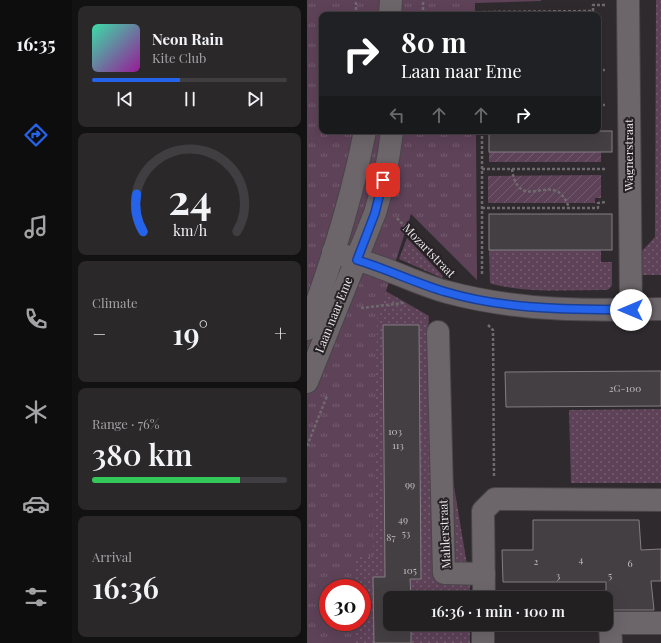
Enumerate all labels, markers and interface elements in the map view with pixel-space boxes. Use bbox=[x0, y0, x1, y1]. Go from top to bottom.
text: 80 m bbox=[401, 23, 467, 60]
icon: right bbox=[335, 28, 387, 80]
text: Neon Rain bbox=[152, 29, 223, 49]
text: 16:35 bbox=[16, 32, 56, 56]
text: Kite Club bbox=[152, 49, 206, 66]
text: Laan naar Eme bbox=[401, 59, 522, 83]
icon: previous bbox=[114, 88, 136, 110]
icon: pause bbox=[179, 88, 201, 110]
icon: next bbox=[244, 88, 266, 110]
icon: left bbox=[386, 104, 408, 126]
icon: ahead bbox=[428, 104, 450, 126]
icon: ahead bbox=[470, 104, 492, 126]
icon: right bbox=[512, 104, 534, 126]
street label: Wagnerstraat bbox=[620, 118, 636, 192]
icon: directions bbox=[22, 121, 50, 149]
pin bbox=[366, 163, 400, 197]
icon: arrive bbox=[372, 169, 394, 191]
text: 24 bbox=[168, 170, 211, 225]
icon: music bbox=[22, 213, 50, 241]
street label: Mozartstraat bbox=[400, 220, 460, 281]
text: km/h bbox=[172, 221, 207, 240]
street label: Laan naar Eme bbox=[311, 274, 356, 355]
position arrow bbox=[610, 289, 652, 331]
text: Climate bbox=[92, 294, 138, 311]
icon: phone bbox=[22, 305, 50, 333]
text: 19° bbox=[172, 313, 208, 353]
text: − bbox=[92, 318, 106, 348]
text: + bbox=[274, 318, 287, 348]
house number: 2G-100 bbox=[609, 381, 641, 395]
icon: climate bbox=[22, 398, 50, 426]
text: Range · 76% bbox=[92, 415, 159, 432]
house number: 103 bbox=[388, 424, 403, 438]
text: 380 km bbox=[92, 434, 192, 474]
house number: 113 bbox=[392, 438, 404, 452]
house number: 99 bbox=[405, 477, 415, 491]
icon: car bbox=[22, 490, 50, 518]
street label: Mahlerstraat bbox=[434, 498, 454, 569]
house number: 49 bbox=[398, 512, 408, 526]
house number: 53 bbox=[402, 526, 411, 540]
house number: 87 bbox=[386, 530, 396, 544]
text: Arrival bbox=[92, 548, 132, 565]
house number: 4 bbox=[579, 552, 584, 566]
house number: 2 bbox=[534, 554, 539, 568]
house number: 6 bbox=[627, 556, 633, 570]
house number: 105 bbox=[403, 563, 417, 577]
text: 16:36 bbox=[92, 567, 159, 607]
house number: 3 bbox=[556, 568, 561, 582]
house number: 5 bbox=[608, 568, 612, 582]
speed limit sign: 30 bbox=[319, 579, 371, 631]
icon: filters bbox=[22, 583, 50, 611]
text: 16:36 · 1 min · 100 m bbox=[431, 601, 565, 621]

